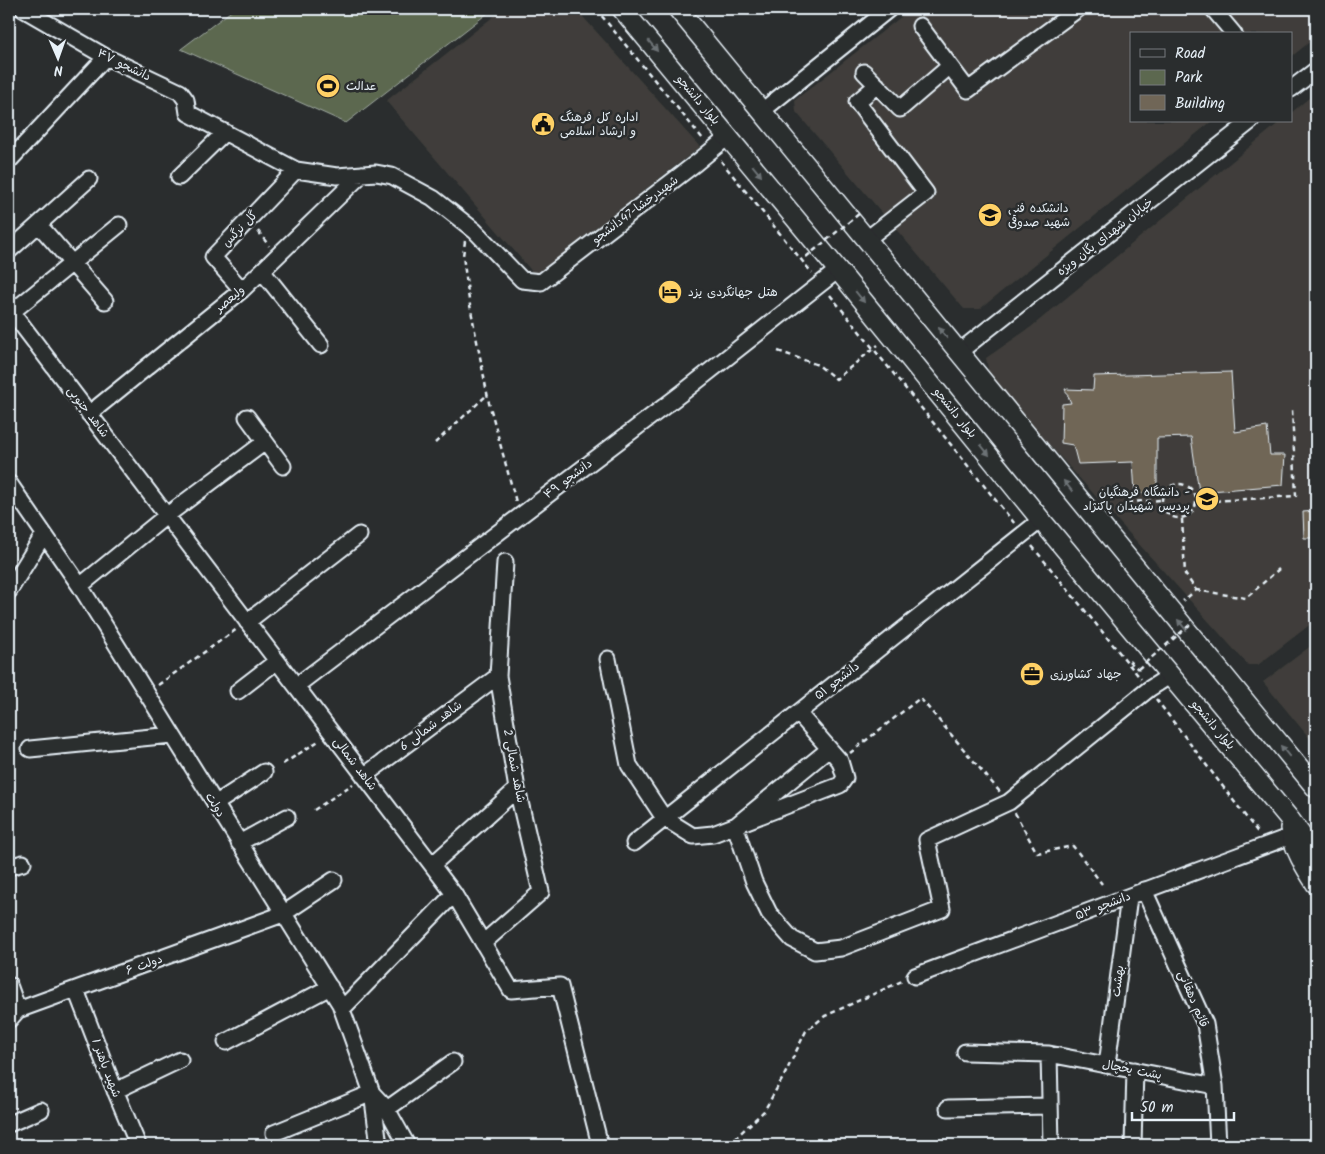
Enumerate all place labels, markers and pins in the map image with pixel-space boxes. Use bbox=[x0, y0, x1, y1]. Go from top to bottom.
sports icon: عدالت bbox=[315, 73, 341, 99]
place label: عدالت bbox=[346, 77, 377, 96]
place label: اداره کل فرهنگ و ارشاد اسلامی bbox=[560, 108, 638, 141]
public building icon: اداره کل فرهنگ و ارشاد اسلامی bbox=[530, 111, 556, 137]
place label: دانشکده فنی شهید صدوقی bbox=[1008, 199, 1070, 232]
school or university icon: دانشکده فنی شهید صدوقی bbox=[977, 202, 1003, 228]
hotel icon: هتل جهانگردی یزد bbox=[657, 279, 683, 305]
place label: هتل جهانگردی یزد bbox=[688, 283, 778, 302]
place label: دانشگاه فرهنگیان - پردیس شهیدان پاکنژاد bbox=[1083, 483, 1190, 516]
school or university icon: دانشگاه فرهنگیان - پردیس شهیدان پاکنژاد bbox=[1194, 486, 1220, 512]
office icon: جهاد کشاورزی bbox=[1019, 661, 1045, 687]
place label: جهاد کشاورزی bbox=[1050, 665, 1121, 684]

